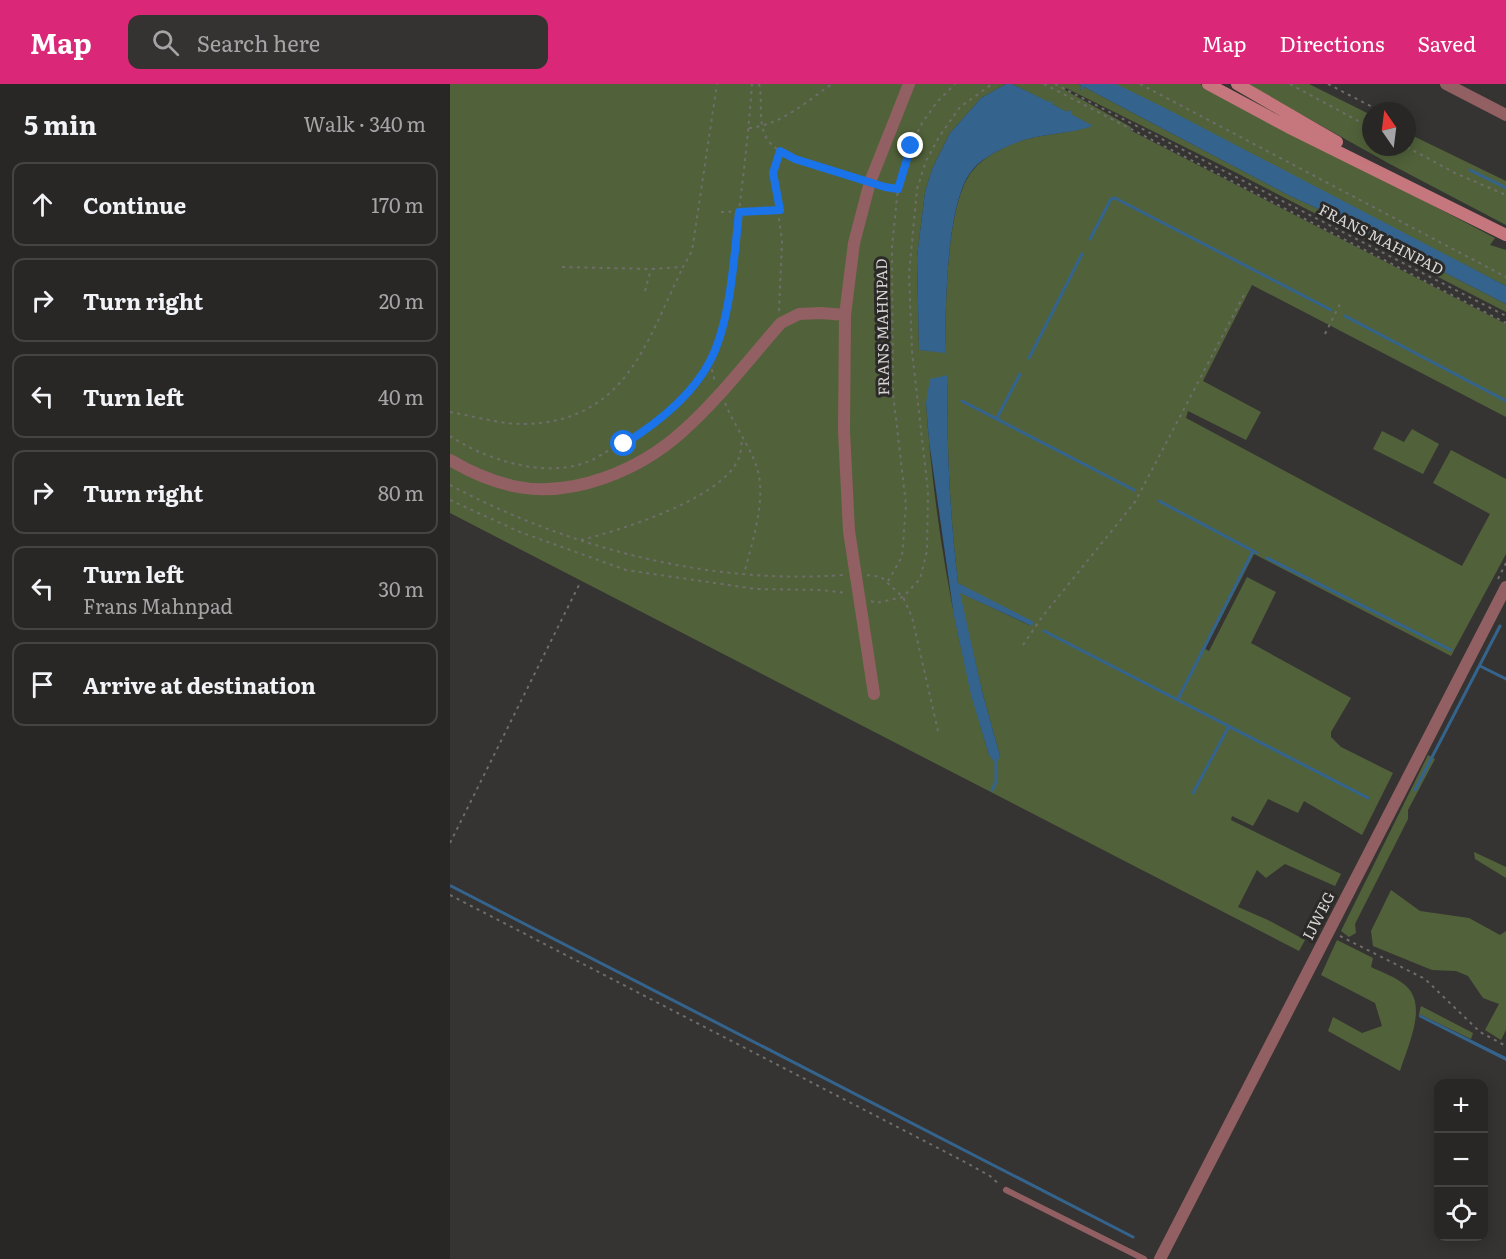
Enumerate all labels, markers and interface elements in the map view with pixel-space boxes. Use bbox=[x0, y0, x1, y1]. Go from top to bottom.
search box bbox=[128, 15, 548, 69]
text: Map bbox=[30, 21, 92, 63]
icon: search bbox=[149, 26, 182, 59]
text: Search here bbox=[197, 26, 320, 59]
text: Map bbox=[1202, 27, 1247, 58]
text: Directions bbox=[1280, 27, 1385, 58]
text: Saved bbox=[1418, 27, 1476, 58]
north arrow bbox=[1362, 102, 1416, 156]
text: 5 min bbox=[24, 104, 97, 143]
text: Walk · 340 m bbox=[303, 108, 426, 138]
route end bbox=[897, 132, 923, 158]
icon: ahead bbox=[26, 188, 59, 221]
text: Continue bbox=[83, 188, 186, 221]
text: 170 m bbox=[371, 189, 424, 219]
street label: FRANS MAHNPAD bbox=[1315, 197, 1448, 280]
street label: FRANS MAHNPAD bbox=[869, 258, 894, 396]
icon: right bbox=[26, 284, 59, 317]
text: Turn right bbox=[83, 284, 203, 317]
text: 20 m bbox=[379, 285, 424, 315]
icon: left bbox=[26, 380, 59, 413]
text: Turn left bbox=[83, 380, 184, 413]
text: 40 m bbox=[378, 381, 424, 411]
route start bbox=[610, 430, 636, 456]
icon: right bbox=[26, 476, 59, 509]
text: Turn right bbox=[83, 476, 203, 509]
text: 80 m bbox=[378, 477, 424, 507]
text: Turn left bbox=[83, 557, 184, 590]
icon: left bbox=[26, 572, 59, 605]
text: 30 m bbox=[378, 573, 424, 603]
text: Frans Mahnpad bbox=[83, 590, 233, 620]
icon: arrive bbox=[26, 668, 59, 701]
text: Arrive at destination bbox=[83, 668, 316, 701]
street label: IJWEG bbox=[1296, 887, 1340, 944]
map controls bbox=[1434, 1079, 1488, 1241]
button: + bbox=[1434, 1079, 1488, 1133]
button: − bbox=[1434, 1133, 1488, 1187]
button: locate bbox=[1434, 1187, 1488, 1241]

